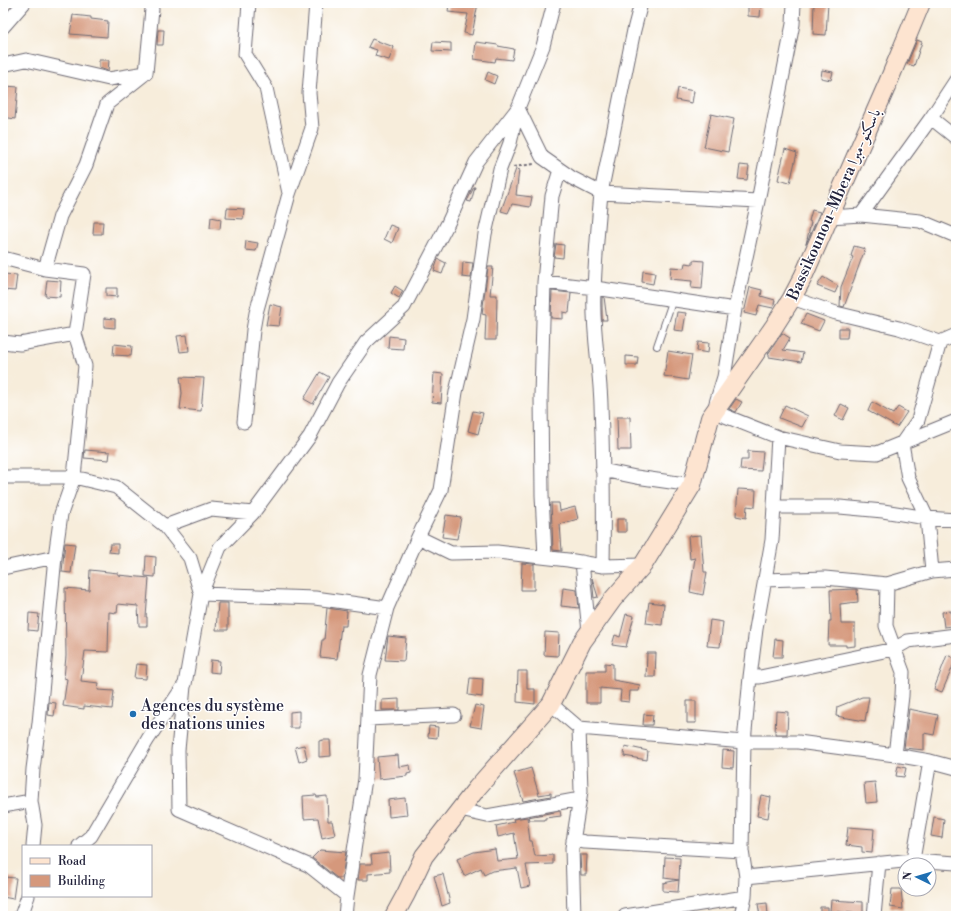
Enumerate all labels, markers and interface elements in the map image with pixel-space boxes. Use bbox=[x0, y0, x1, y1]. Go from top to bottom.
street label: Bassikounou-Mbera باسكنو-مبرا bbox=[782, 105, 885, 304]
place label: Agences du système des nations unies bbox=[140, 696, 284, 734]
marker: Agences du système des nations unies bbox=[128, 709, 138, 719]
legend bbox=[22, 845, 152, 897]
text: Road bbox=[58, 854, 86, 869]
north arrow bbox=[897, 857, 937, 897]
text: N bbox=[901, 871, 915, 881]
text: Building bbox=[57, 874, 106, 889]

